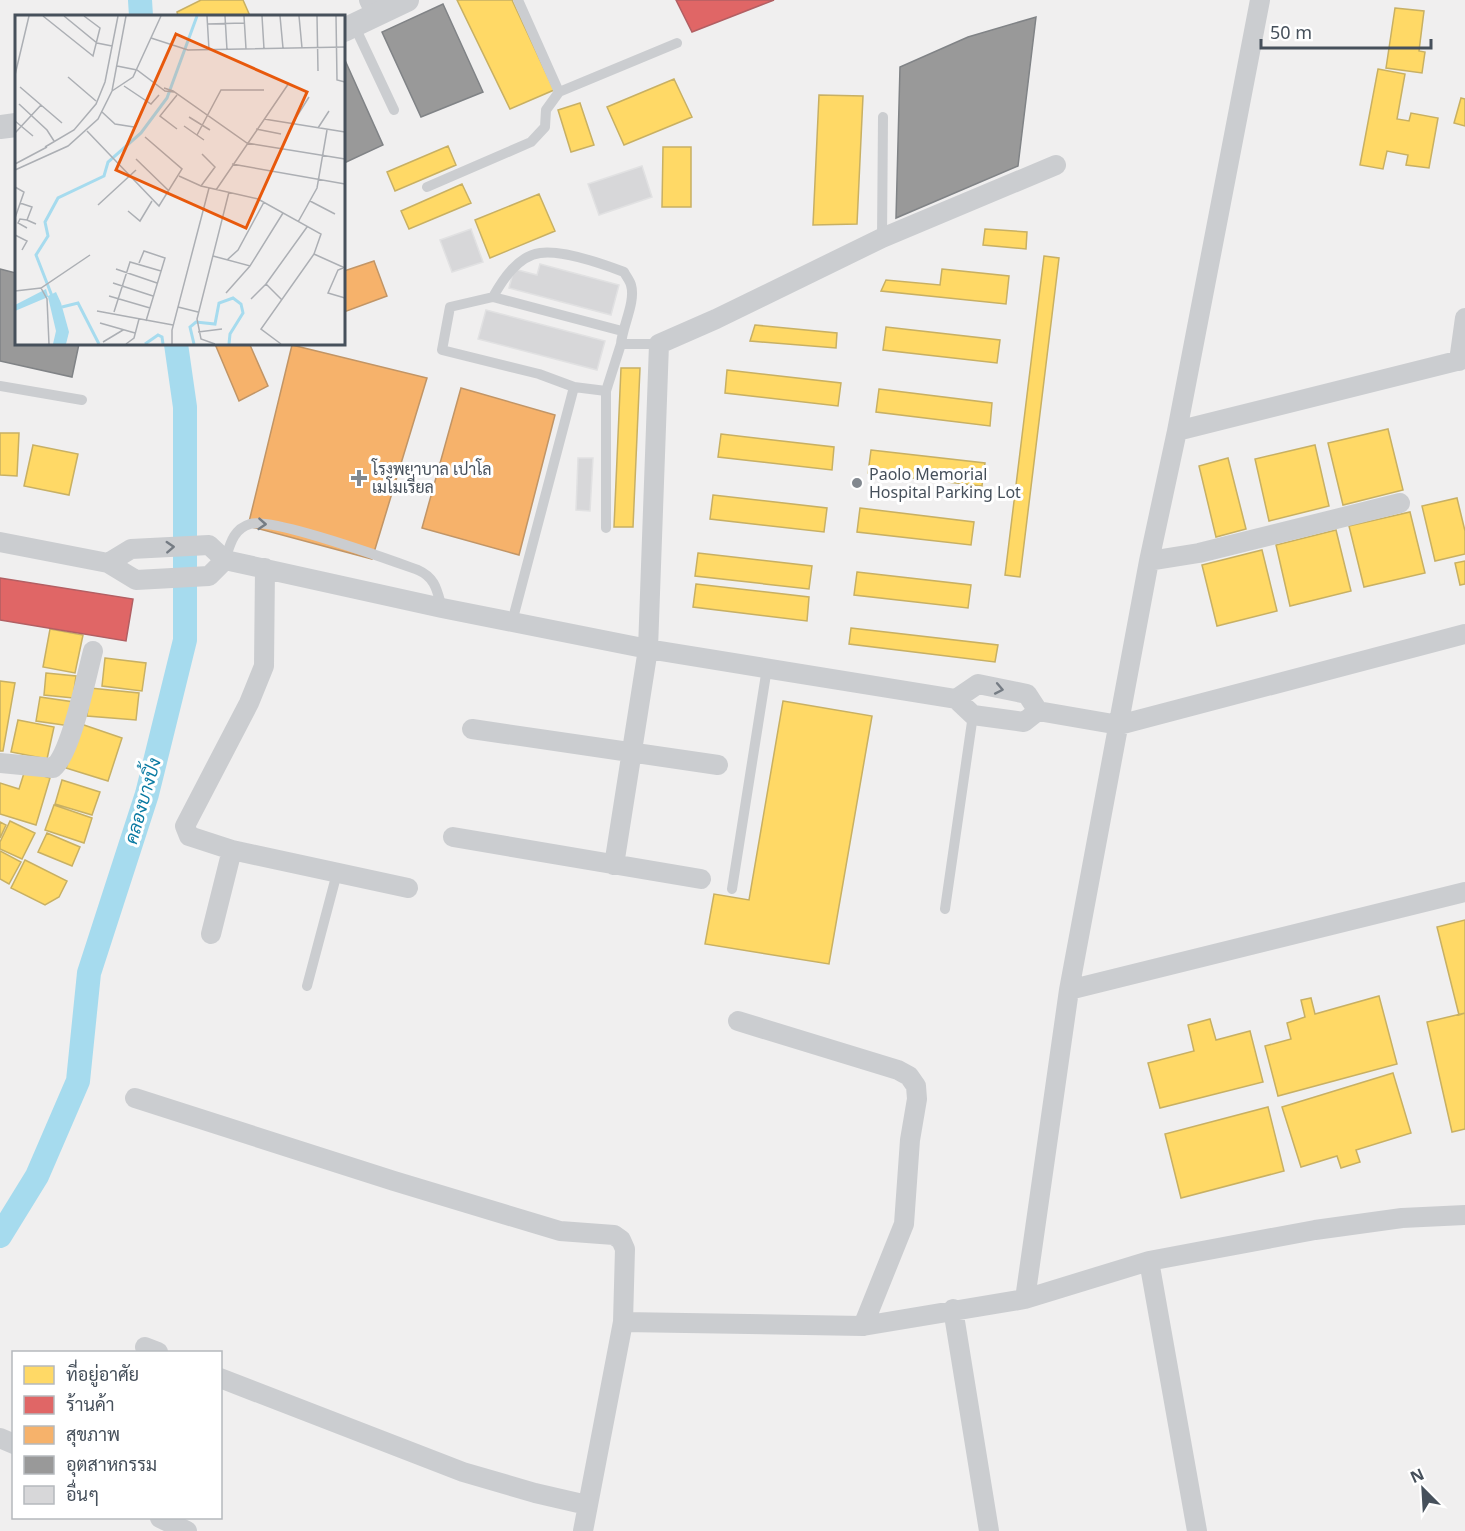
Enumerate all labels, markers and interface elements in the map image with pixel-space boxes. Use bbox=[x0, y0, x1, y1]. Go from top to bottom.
scale bar bbox=[1261, 12, 1430, 50]
inset map bbox=[15, 15, 345, 345]
text: 50 m bbox=[1270, 20, 1312, 44]
place label: โรงพยาบาล เปาโล เมโมเรี่ยล bbox=[371, 458, 492, 498]
place label: Paolo Memorial Hospital Parking Lot bbox=[869, 463, 1021, 503]
marker: โรงพยาบาล เปาโล เมโมเรี่ยล bbox=[350, 469, 368, 487]
marker: Paolo Memorial Hospital Parking Lot bbox=[850, 476, 864, 490]
one-way arrow bbox=[258, 518, 267, 531]
one-way arrow bbox=[165, 541, 174, 554]
one-way arrow bbox=[994, 682, 1004, 695]
water label: คลองบางปิ้ง bbox=[116, 754, 166, 847]
legend bbox=[12, 1351, 222, 1519]
text: ที่อยู่อาศัย bbox=[66, 1359, 139, 1388]
text: ร้านค้า bbox=[66, 1392, 115, 1416]
text: สุขภาพ bbox=[66, 1422, 120, 1447]
text: อุตสาหกรรม bbox=[66, 1452, 157, 1477]
north arrow bbox=[1393, 1459, 1453, 1519]
text: N bbox=[1406, 1463, 1427, 1488]
text: อื่นๆ bbox=[66, 1479, 99, 1506]

